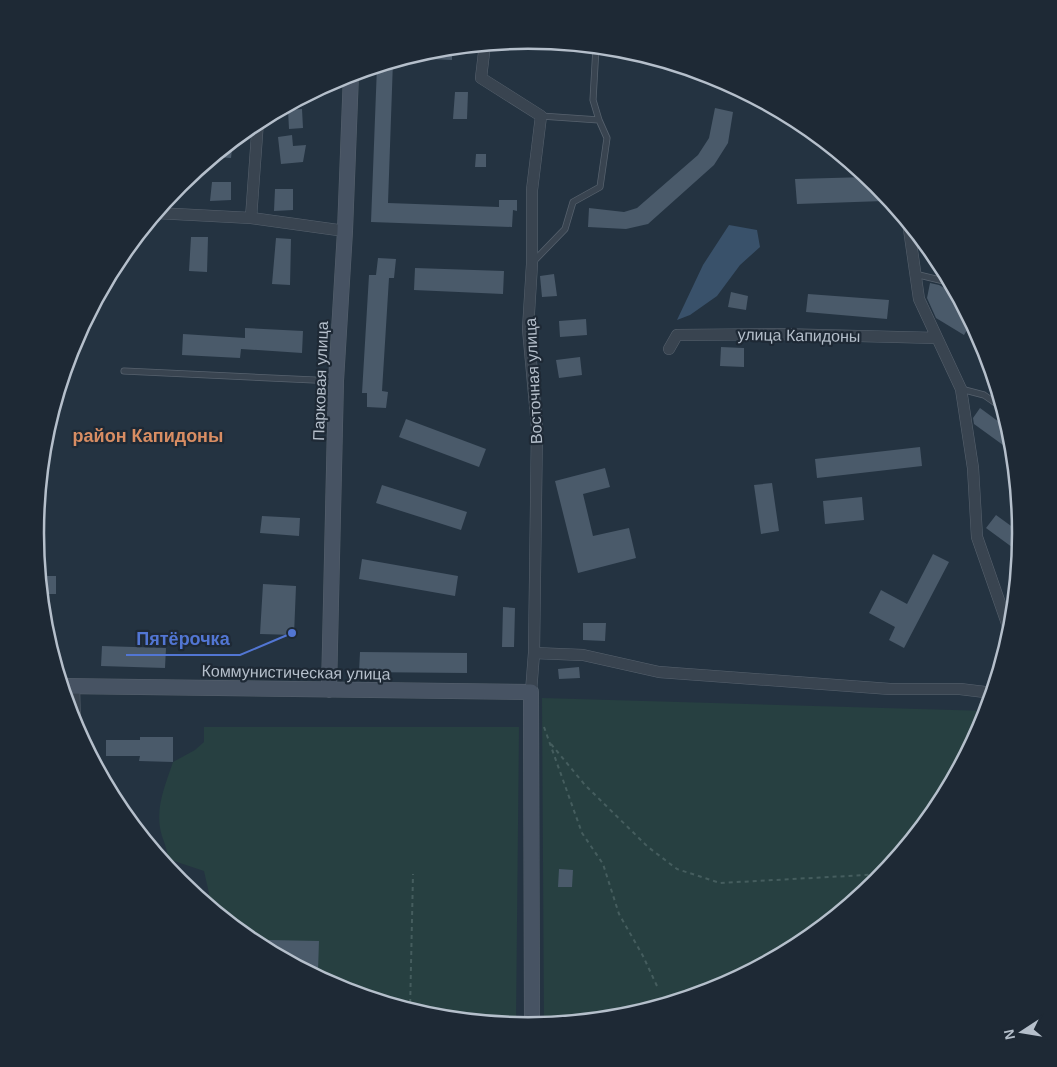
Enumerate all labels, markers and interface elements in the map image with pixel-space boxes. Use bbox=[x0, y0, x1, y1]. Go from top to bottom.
street label: Восточная улица bbox=[522, 317, 545, 445]
street label: Парковая улица bbox=[310, 321, 331, 441]
street label: улица Капидоны bbox=[737, 326, 861, 345]
district label: район Капидоны bbox=[73, 426, 223, 446]
callout: Пятёрочка bbox=[126, 622, 240, 655]
text: Пятёрочка bbox=[136, 629, 231, 649]
street label: Коммунистическая улица bbox=[201, 662, 391, 683]
north arrow bbox=[997, 1007, 1047, 1057]
text: N bbox=[1000, 1028, 1018, 1041]

